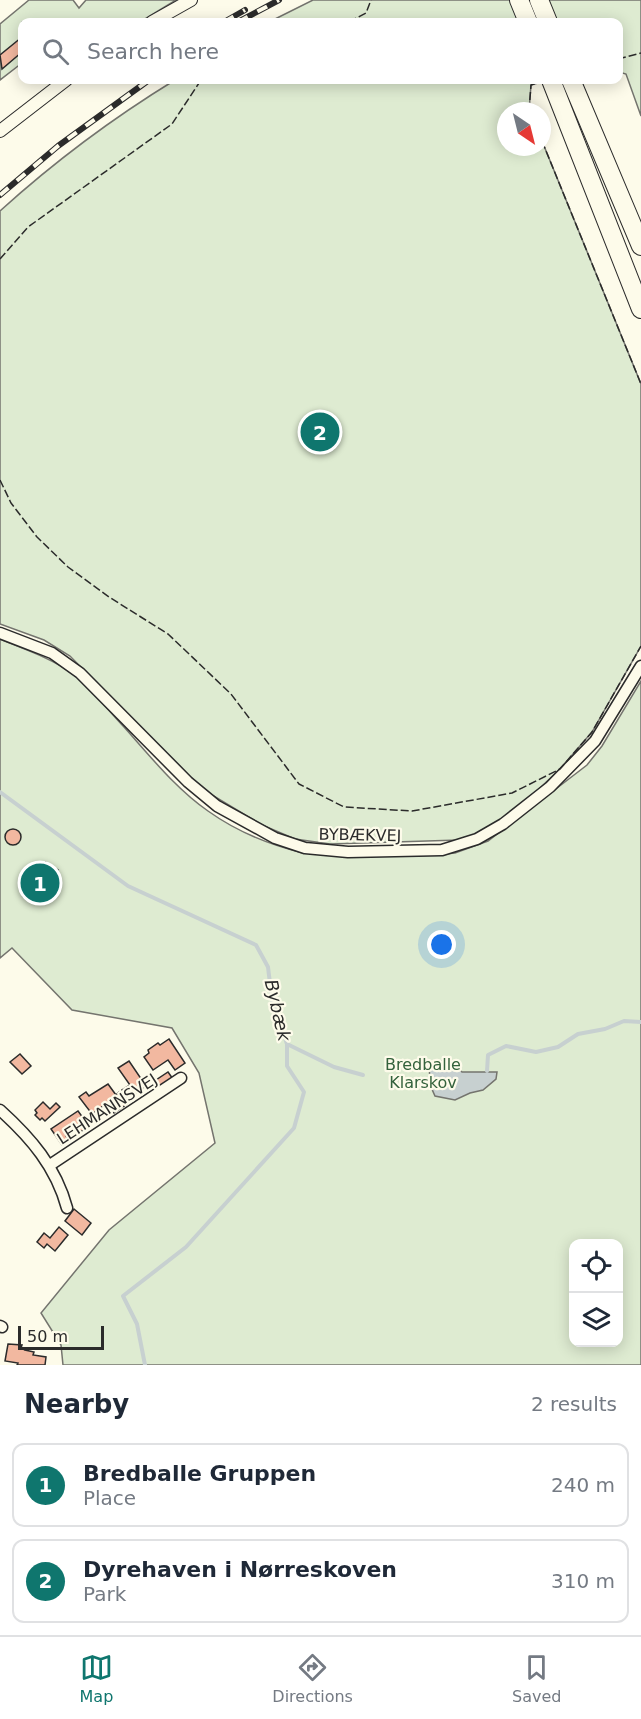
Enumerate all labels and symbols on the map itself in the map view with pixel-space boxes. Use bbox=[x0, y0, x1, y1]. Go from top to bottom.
north arrow bbox=[497, 102, 551, 156]
pin: 2 bbox=[300, 410, 340, 454]
street label: BYBÆKVEJ bbox=[318, 825, 402, 845]
pin: 1 bbox=[20, 860, 60, 906]
your location bbox=[427, 930, 456, 959]
water label: Bybæk bbox=[261, 977, 296, 1044]
park label: Bredballe Klarskov bbox=[385, 1055, 461, 1092]
street label: LEHMANNSVEJ bbox=[53, 1070, 161, 1148]
scale bar bbox=[18, 1323, 104, 1350]

